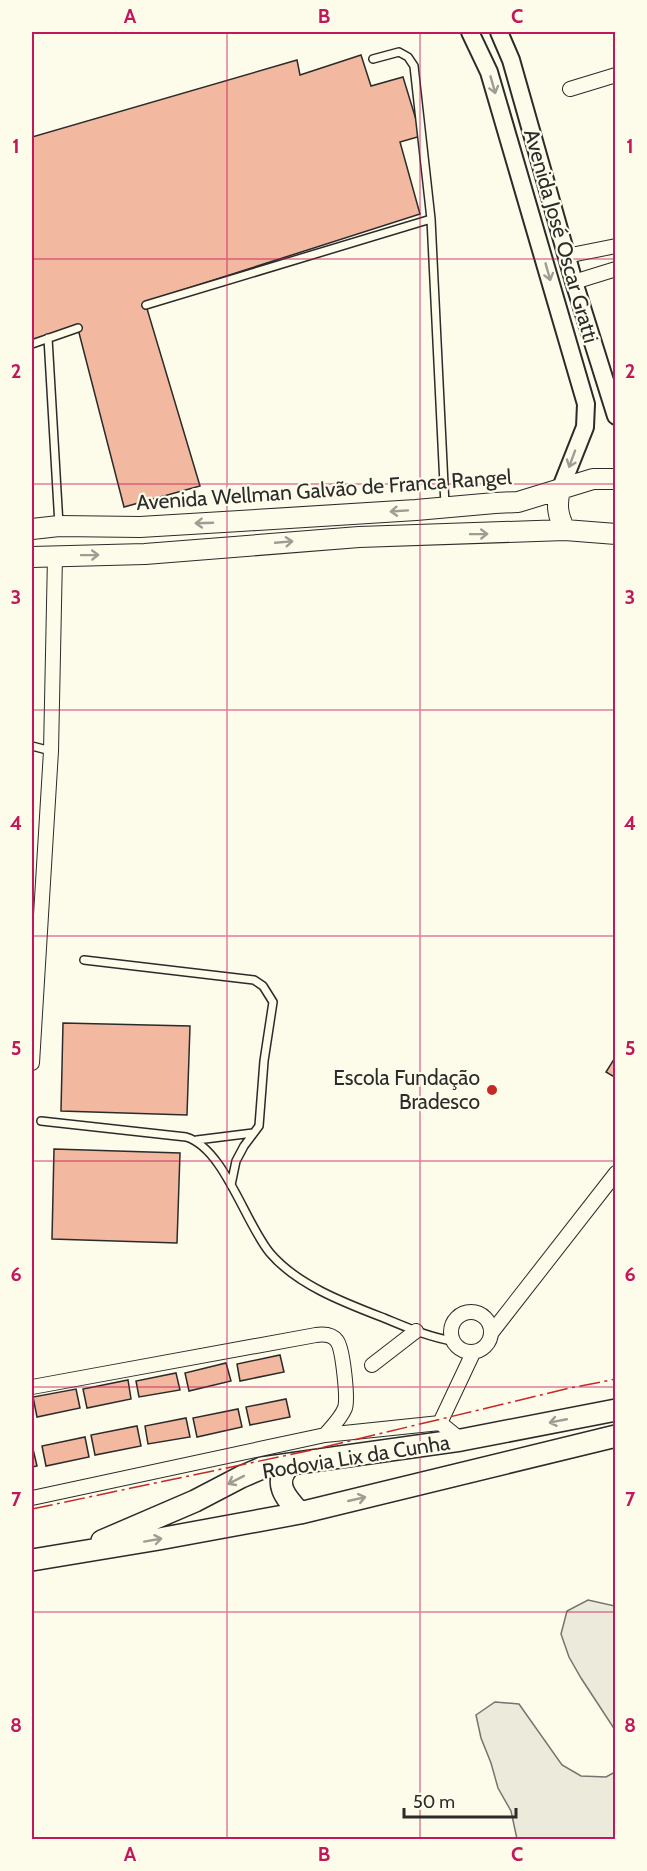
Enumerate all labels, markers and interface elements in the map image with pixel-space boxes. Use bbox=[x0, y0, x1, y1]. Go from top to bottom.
text: A bbox=[124, 4, 137, 28]
text: B bbox=[318, 4, 330, 28]
text: C bbox=[511, 4, 523, 28]
one-way arrow bbox=[488, 75, 499, 94]
street label: Avenida José Oscar Gratti bbox=[519, 126, 604, 346]
text: 1 bbox=[12, 134, 20, 158]
text: 1 bbox=[626, 134, 634, 158]
one-way arrow bbox=[543, 262, 554, 281]
text: 2 bbox=[11, 359, 21, 383]
text: 2 bbox=[625, 359, 635, 383]
one-way arrow bbox=[566, 449, 577, 468]
street label: Avenida Wellman Galvão de Franca Rangel bbox=[135, 464, 513, 515]
one-way arrow bbox=[390, 506, 410, 517]
one-way arrow bbox=[195, 517, 215, 528]
one-way arrow bbox=[469, 528, 489, 540]
one-way arrow bbox=[274, 536, 294, 547]
one-way arrow bbox=[79, 549, 99, 561]
text: 3 bbox=[11, 585, 21, 609]
text: 3 bbox=[625, 585, 635, 609]
text: 4 bbox=[10, 811, 22, 835]
text: 4 bbox=[624, 811, 636, 835]
text: 5 bbox=[11, 1036, 21, 1060]
text: 5 bbox=[625, 1036, 635, 1060]
place label: Escola Fundação Bradesco bbox=[333, 1065, 480, 1114]
marker: Escola Fundação Bradesco bbox=[485, 1083, 499, 1097]
text: 6 bbox=[10, 1262, 22, 1286]
text: 6 bbox=[624, 1262, 636, 1286]
one-way arrow bbox=[549, 1416, 568, 1427]
street label: Rodovia Lix da Cunha bbox=[260, 1429, 451, 1484]
one-way arrow bbox=[227, 1475, 245, 1486]
text: 7 bbox=[11, 1487, 22, 1511]
text: 7 bbox=[625, 1487, 636, 1511]
one-way arrow bbox=[348, 1493, 367, 1505]
one-way arrow bbox=[142, 1535, 162, 1546]
text: 8 bbox=[10, 1713, 22, 1737]
text: 8 bbox=[624, 1713, 636, 1737]
scale bar bbox=[404, 1781, 516, 1819]
text: 50 m bbox=[413, 1791, 455, 1813]
text: A bbox=[124, 1842, 137, 1866]
text: B bbox=[318, 1842, 330, 1866]
text: C bbox=[511, 1842, 523, 1866]

